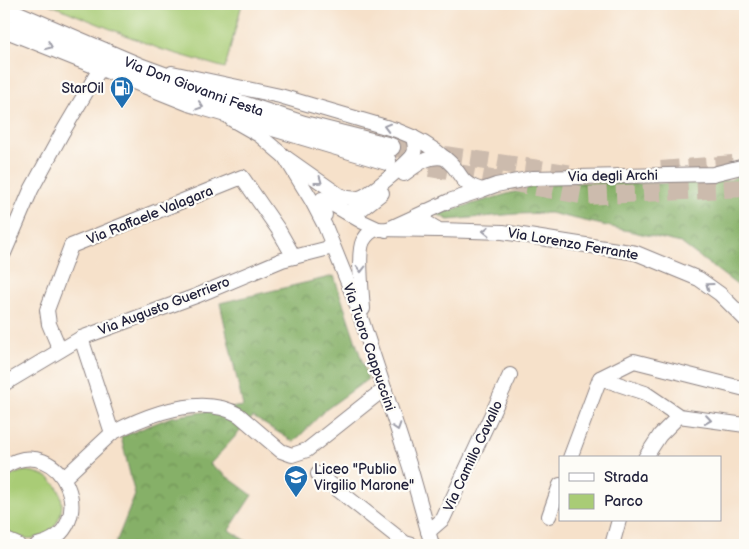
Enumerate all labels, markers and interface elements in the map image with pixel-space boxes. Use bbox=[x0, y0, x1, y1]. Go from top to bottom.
one-way arrow bbox=[44, 40, 53, 51]
street label: Via Don Giovanni Festa bbox=[121, 53, 266, 120]
fuel station icon: StarOil bbox=[109, 75, 135, 109]
place label: StarOil bbox=[62, 80, 104, 97]
one-way arrow bbox=[195, 100, 204, 110]
one-way arrow bbox=[384, 123, 392, 133]
street label: Via degli Archi bbox=[568, 167, 658, 185]
one-way arrow bbox=[313, 175, 322, 183]
street label: Via Raffaele Valagara bbox=[84, 182, 216, 248]
street label: Via Lorenzo Ferrante bbox=[506, 224, 640, 264]
one-way arrow bbox=[481, 226, 489, 237]
one-way arrow bbox=[356, 266, 366, 273]
street label: Via Augusto Guerriero bbox=[96, 273, 232, 339]
street label: Via Tuoro Cappuccini bbox=[339, 281, 399, 413]
one-way arrow bbox=[705, 283, 715, 292]
street label: Via Camillo Cavallo bbox=[440, 398, 506, 514]
one-way arrow bbox=[704, 414, 712, 424]
one-way arrow bbox=[391, 423, 401, 431]
legend bbox=[559, 456, 722, 522]
place label: Liceo "Publio Virgilio Marone" bbox=[314, 461, 414, 494]
school or university icon: Liceo "Publio Virgilio Marone" bbox=[283, 464, 309, 498]
text: Strada bbox=[604, 468, 648, 487]
text: Parco bbox=[604, 492, 643, 511]

